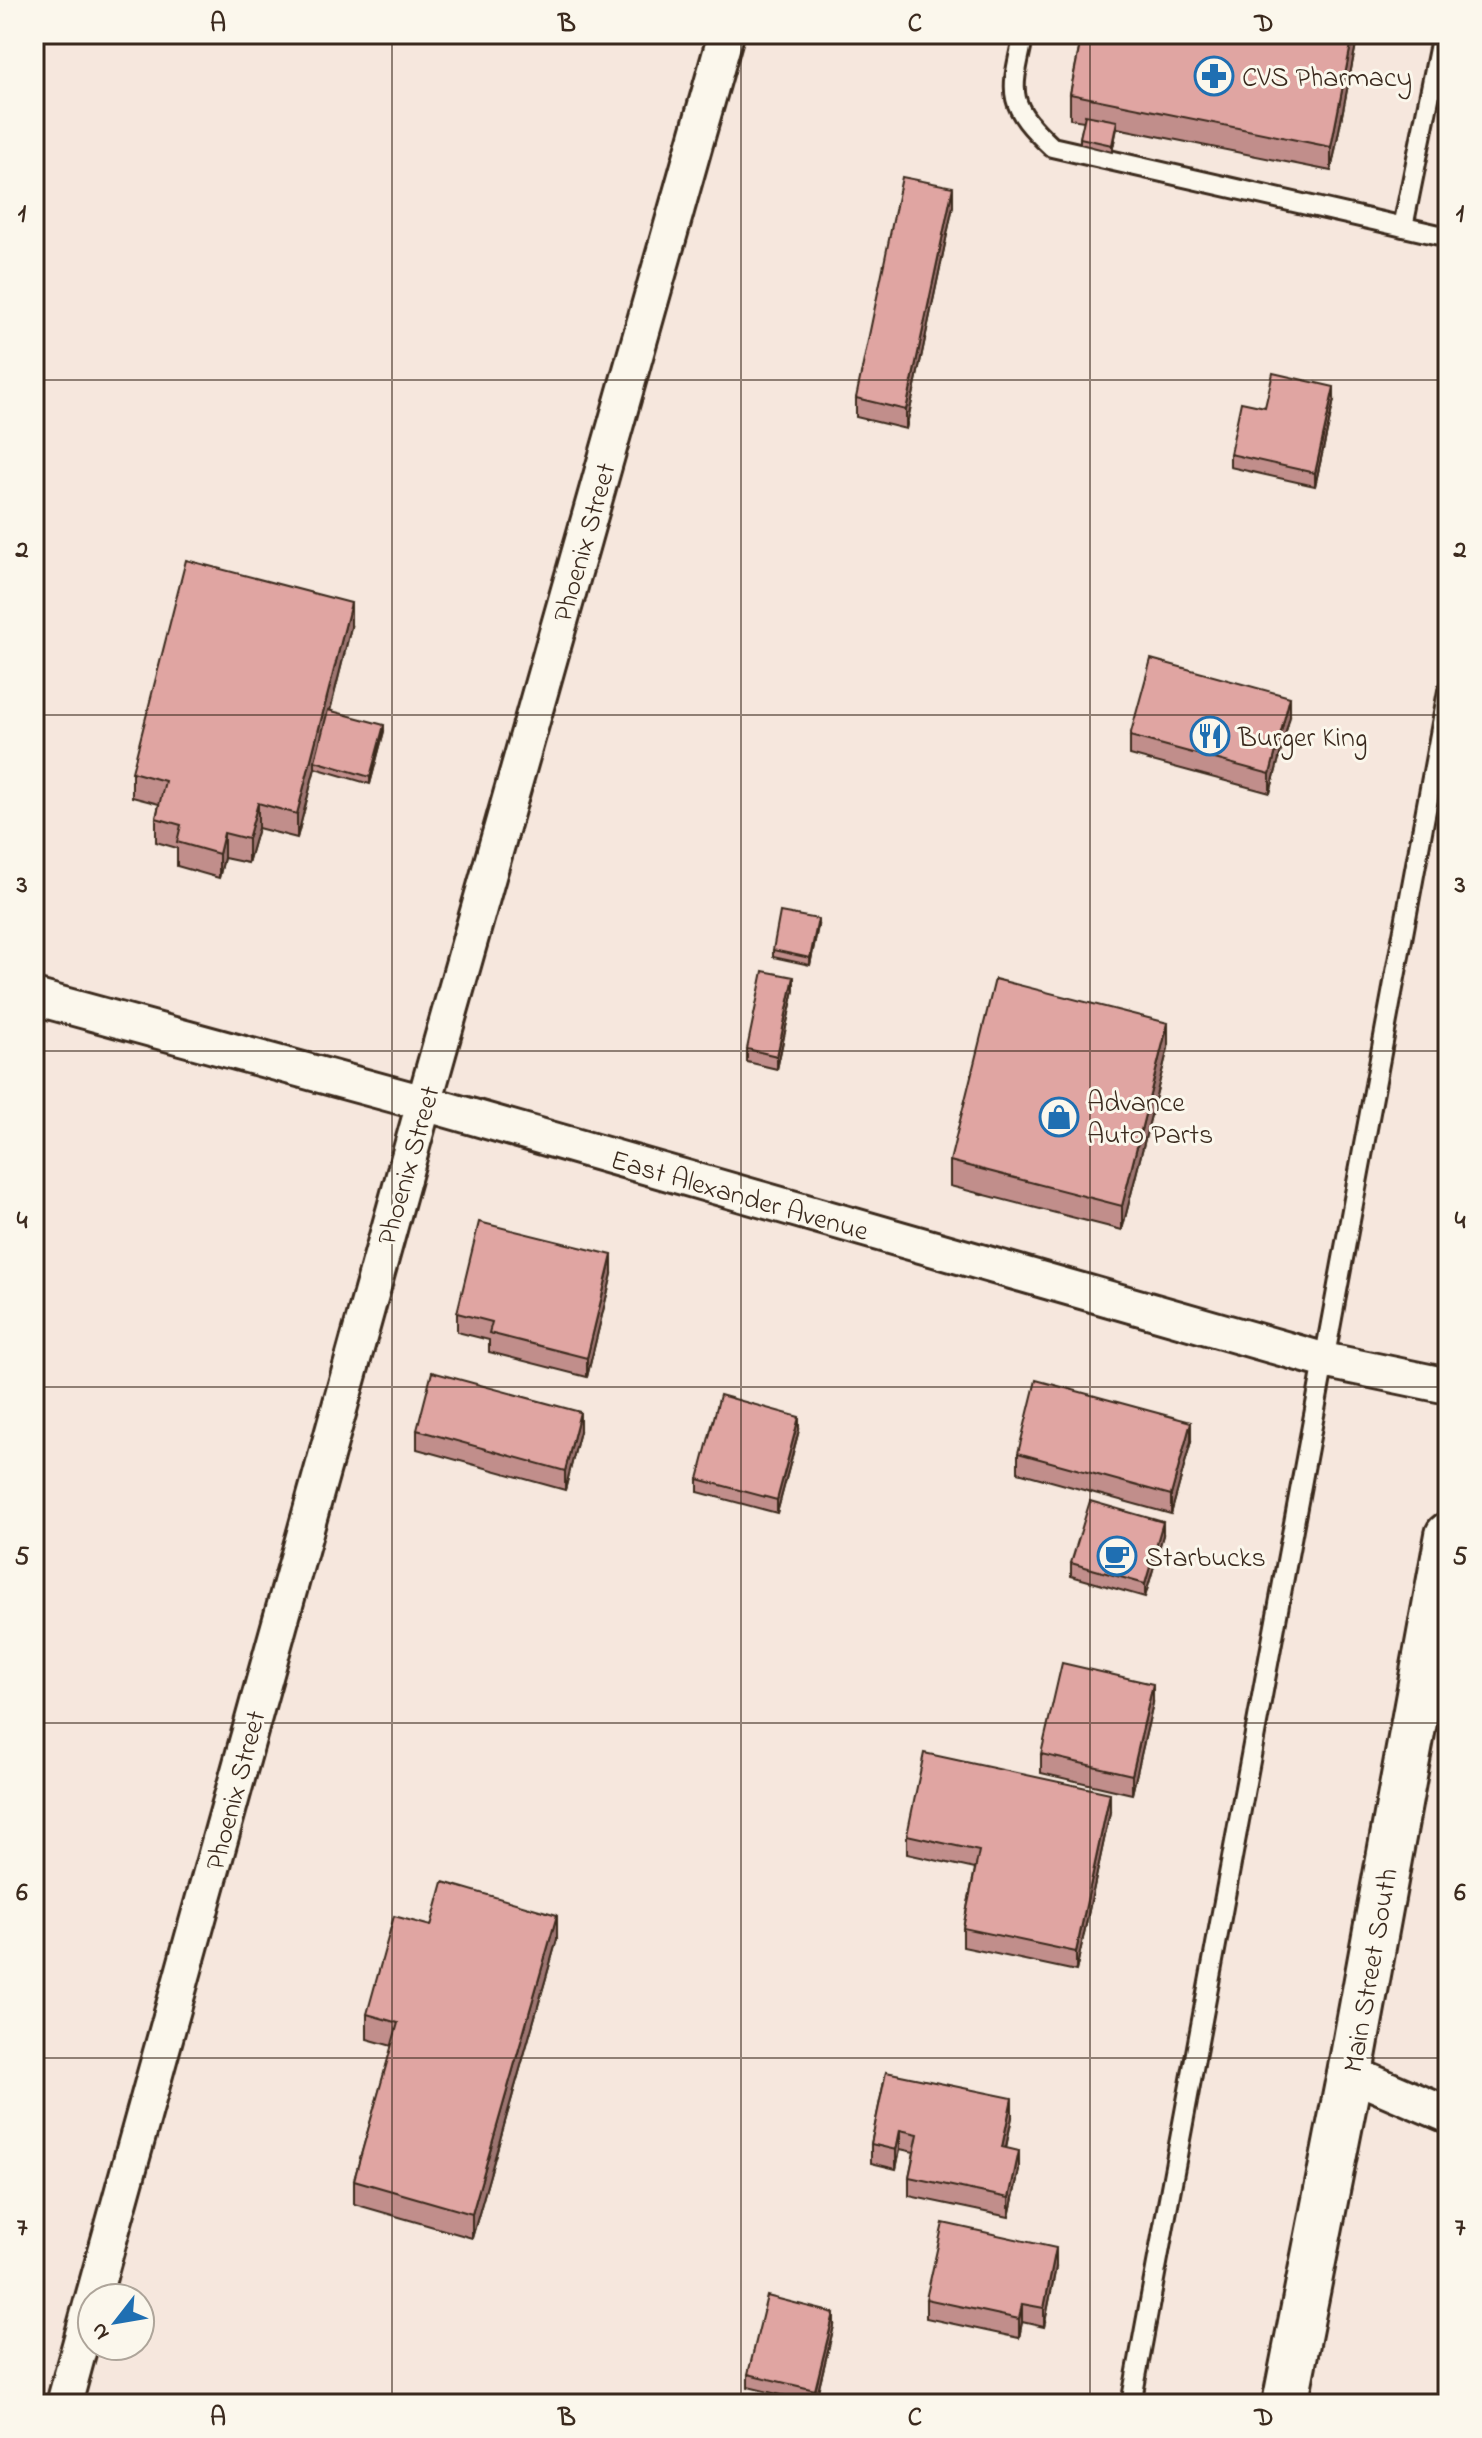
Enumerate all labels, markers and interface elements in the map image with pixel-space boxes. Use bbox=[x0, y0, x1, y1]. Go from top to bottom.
text: A bbox=[210, 6, 226, 44]
text: B bbox=[557, 6, 576, 44]
text: C bbox=[908, 6, 922, 44]
text: D bbox=[1253, 6, 1274, 44]
pharmacy icon: CVS Pharmacy bbox=[1193, 55, 1235, 97]
place label: CVS Pharmacy bbox=[1242, 59, 1412, 100]
text: 1 bbox=[18, 196, 27, 234]
text: 1 bbox=[1456, 196, 1465, 234]
street label: Phoenix Street bbox=[544, 459, 629, 627]
text: 2 bbox=[15, 532, 29, 570]
text: 2 bbox=[1453, 532, 1467, 570]
restaurant icon: Burger King bbox=[1189, 715, 1231, 757]
place label: Burger King bbox=[1237, 719, 1367, 760]
text: 3 bbox=[16, 867, 28, 905]
text: 3 bbox=[1454, 867, 1466, 905]
street label: Phoenix Street bbox=[368, 1082, 453, 1250]
place label: Advance Auto Parts bbox=[1087, 1084, 1213, 1157]
shop icon: Advance Auto Parts bbox=[1038, 1096, 1080, 1138]
street label: East Alexander Avenue bbox=[605, 1141, 873, 1254]
text: 4 bbox=[17, 1203, 28, 1241]
text: 4 bbox=[1455, 1203, 1466, 1241]
cafe icon: Starbucks bbox=[1096, 1535, 1138, 1577]
text: 5 bbox=[15, 1539, 30, 1577]
place label: Starbucks bbox=[1145, 1539, 1266, 1580]
text: 5 bbox=[1453, 1539, 1468, 1577]
street label: Phoenix Street bbox=[196, 1706, 278, 1875]
street label: Main Street South bbox=[1334, 1865, 1411, 2076]
text: 6 bbox=[16, 1875, 28, 1913]
text: 6 bbox=[1454, 1875, 1466, 1913]
text: 7 bbox=[17, 2210, 28, 2248]
text: 7 bbox=[1455, 2210, 1466, 2248]
north arrow bbox=[76, 2282, 156, 2362]
text: N bbox=[84, 2316, 119, 2345]
text: A bbox=[210, 2400, 226, 2438]
text: B bbox=[557, 2400, 576, 2438]
text: C bbox=[908, 2400, 922, 2438]
text: D bbox=[1253, 2400, 1274, 2438]

